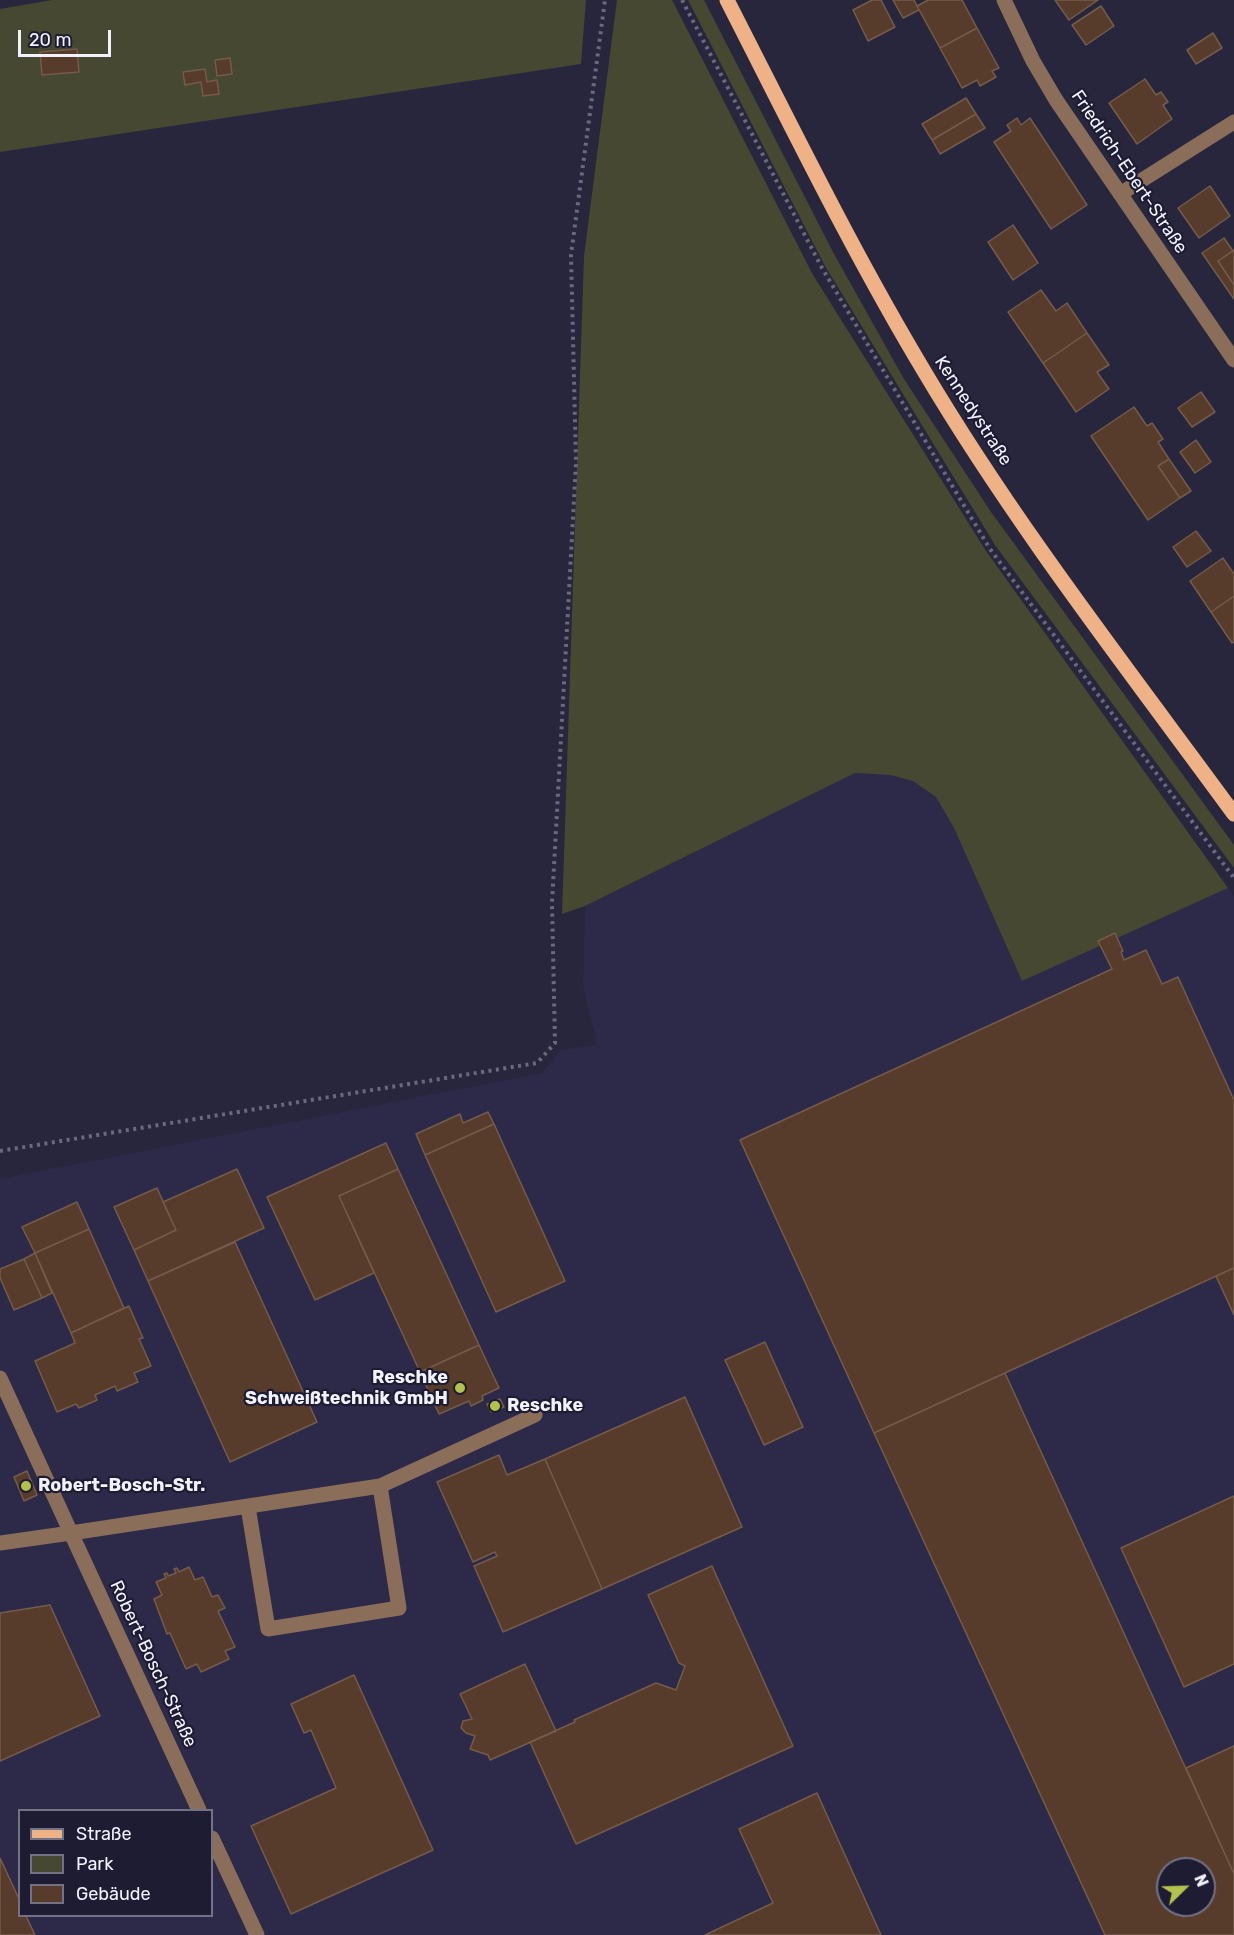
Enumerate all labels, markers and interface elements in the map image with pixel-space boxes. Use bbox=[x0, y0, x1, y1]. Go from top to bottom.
scale bar bbox=[21, 18, 114, 56]
text: 20 m bbox=[29, 29, 71, 51]
street label: Friedrich-Ebert-Straße bbox=[1066, 86, 1192, 258]
street label: Kennedystraße bbox=[930, 352, 1016, 470]
place label: Reschke Schweißtechnik GmbH bbox=[245, 1367, 448, 1410]
marker: Reschke Schweißtechnik GmbH bbox=[453, 1381, 467, 1395]
place label: Reschke bbox=[507, 1395, 583, 1417]
marker: Reschke bbox=[488, 1399, 502, 1413]
place label: Robert-Bosch-Str. bbox=[38, 1475, 205, 1497]
marker: Robert-Bosch-Str. bbox=[19, 1479, 33, 1493]
street label: Robert-Bosch-Straße bbox=[105, 1577, 201, 1751]
legend bbox=[18, 1809, 213, 1917]
text: Straße bbox=[76, 1823, 132, 1845]
text: Park bbox=[76, 1853, 113, 1875]
north arrow bbox=[1156, 1857, 1216, 1917]
text: N bbox=[1190, 1872, 1212, 1890]
text: Gebäude bbox=[76, 1883, 151, 1905]

